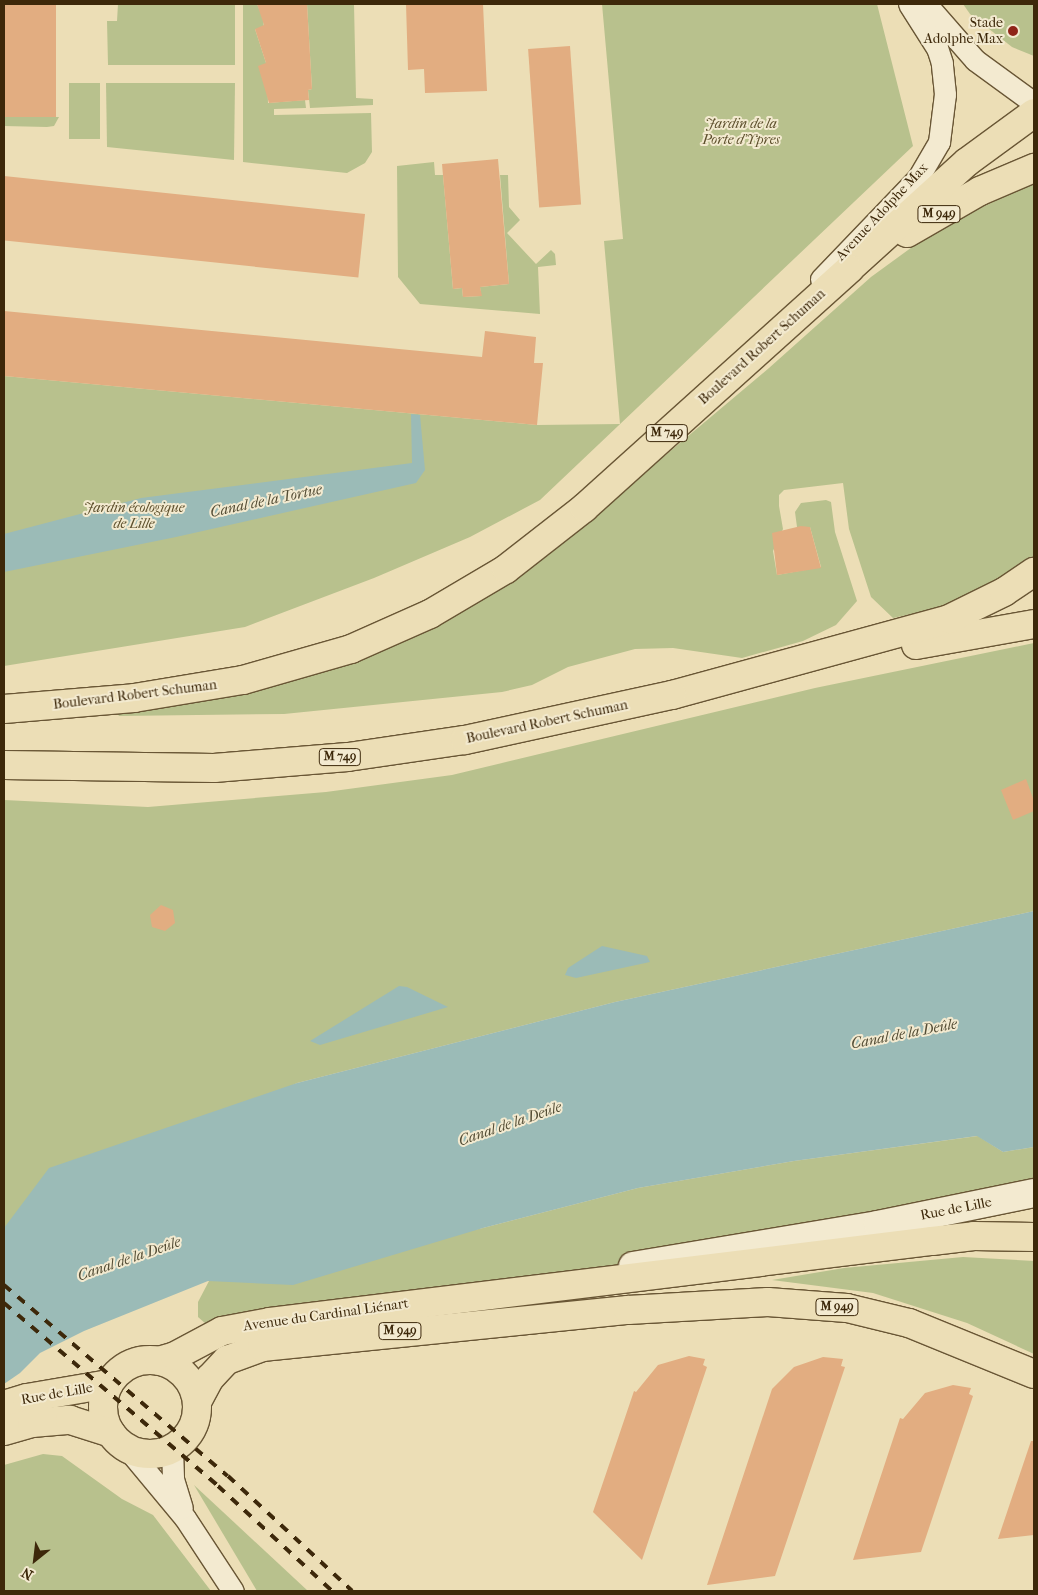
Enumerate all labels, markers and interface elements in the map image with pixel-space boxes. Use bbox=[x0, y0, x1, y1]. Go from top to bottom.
place label: Stade Adolphe Max bbox=[924, 15, 1003, 48]
marker: Stade Adolphe Max bbox=[1007, 25, 1019, 37]
park label: Jardin de la Porte d'Ypres bbox=[702, 116, 780, 148]
street label: Avenue Adolphe Max bbox=[832, 160, 932, 264]
road number: M 949 bbox=[916, 204, 962, 223]
street label: Boulevard Robert Schuman bbox=[695, 286, 829, 408]
road number: M 749 bbox=[646, 423, 688, 442]
water label: Canal de la Tortue bbox=[208, 480, 324, 522]
park label: Jardin écologique de Lille bbox=[84, 500, 184, 532]
street label: Boulevard Robert Schuman bbox=[52, 677, 218, 713]
street label: Boulevard Robert Schuman bbox=[465, 697, 629, 747]
road number: M 749 bbox=[319, 748, 361, 766]
water label: Canal de la Deûle bbox=[849, 1015, 959, 1053]
water label: Canal de la Deûle bbox=[456, 1098, 564, 1150]
street label: Rue de Lille bbox=[919, 1194, 993, 1224]
water label: Canal de la Deûle bbox=[75, 1233, 183, 1285]
street label: Avenue du Cardinal Liénart bbox=[242, 1295, 410, 1335]
road number: M 949 bbox=[814, 1298, 860, 1316]
road number: M 949 bbox=[378, 1322, 422, 1340]
street label: Rue de Lille bbox=[20, 1379, 94, 1409]
north arrow bbox=[10, 1535, 60, 1585]
text: N bbox=[19, 1564, 36, 1584]

